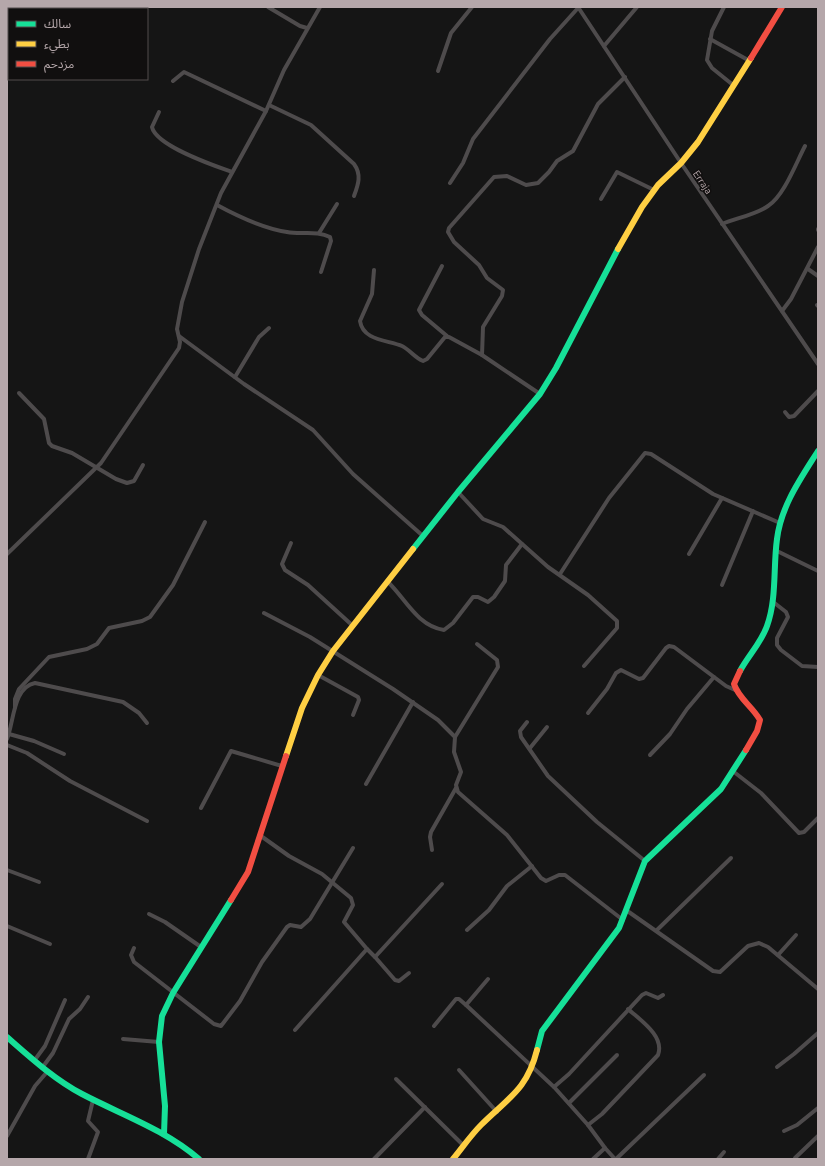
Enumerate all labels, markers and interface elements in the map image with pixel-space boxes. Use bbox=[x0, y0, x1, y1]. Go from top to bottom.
legend bbox=[8, 8, 148, 80]
text: سالك bbox=[44, 16, 71, 32]
text: بطيء bbox=[44, 36, 70, 54]
text: مزدحم bbox=[44, 56, 74, 73]
street label: Erraja bbox=[689, 168, 715, 197]

